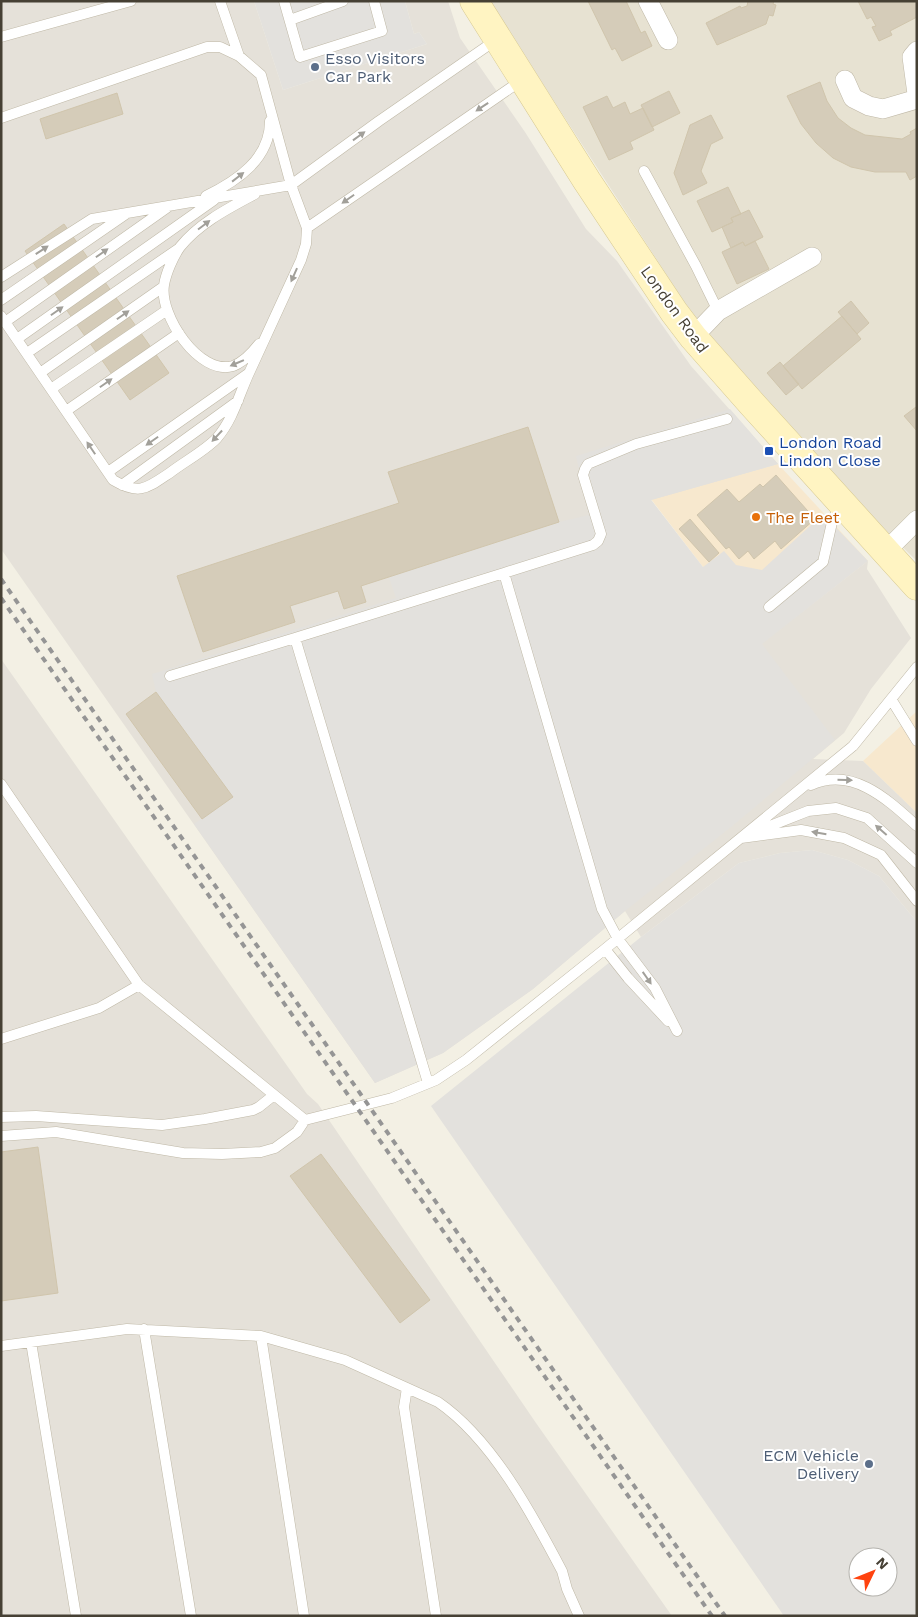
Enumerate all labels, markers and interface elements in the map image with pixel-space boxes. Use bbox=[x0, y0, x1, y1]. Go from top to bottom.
place label: Esso Visitors Car Park bbox=[325, 49, 425, 86]
marker: Esso Visitors Car Park bbox=[309, 61, 321, 73]
one-way arrow bbox=[476, 102, 489, 112]
one-way arrow bbox=[352, 131, 366, 141]
one-way arrow bbox=[231, 171, 244, 182]
one-way arrow bbox=[342, 194, 355, 204]
one-way arrow bbox=[197, 220, 210, 231]
one-way arrow bbox=[36, 246, 49, 255]
one-way arrow bbox=[96, 248, 109, 258]
street label: London Road bbox=[637, 262, 713, 356]
one-way arrow bbox=[290, 268, 298, 282]
one-way arrow bbox=[50, 306, 64, 316]
one-way arrow bbox=[116, 310, 130, 320]
one-way arrow bbox=[229, 359, 244, 367]
one-way arrow bbox=[99, 379, 113, 388]
one-way arrow bbox=[211, 430, 223, 442]
place label: London Road Lindon Close bbox=[779, 433, 882, 470]
one-way arrow bbox=[145, 436, 159, 446]
one-way arrow bbox=[86, 441, 96, 455]
marker: London Road Lindon Close bbox=[763, 445, 775, 457]
place label: The Fleet bbox=[766, 508, 840, 527]
marker: The Fleet bbox=[750, 511, 762, 523]
one-way arrow bbox=[837, 777, 853, 785]
one-way arrow bbox=[874, 825, 887, 836]
one-way arrow bbox=[811, 829, 827, 837]
one-way arrow bbox=[642, 971, 652, 984]
place label: ECM Vehicle Delivery bbox=[763, 1446, 860, 1483]
marker: ECM Vehicle Delivery bbox=[863, 1458, 875, 1470]
north arrow bbox=[848, 1547, 898, 1597]
text: N bbox=[873, 1554, 892, 1572]

